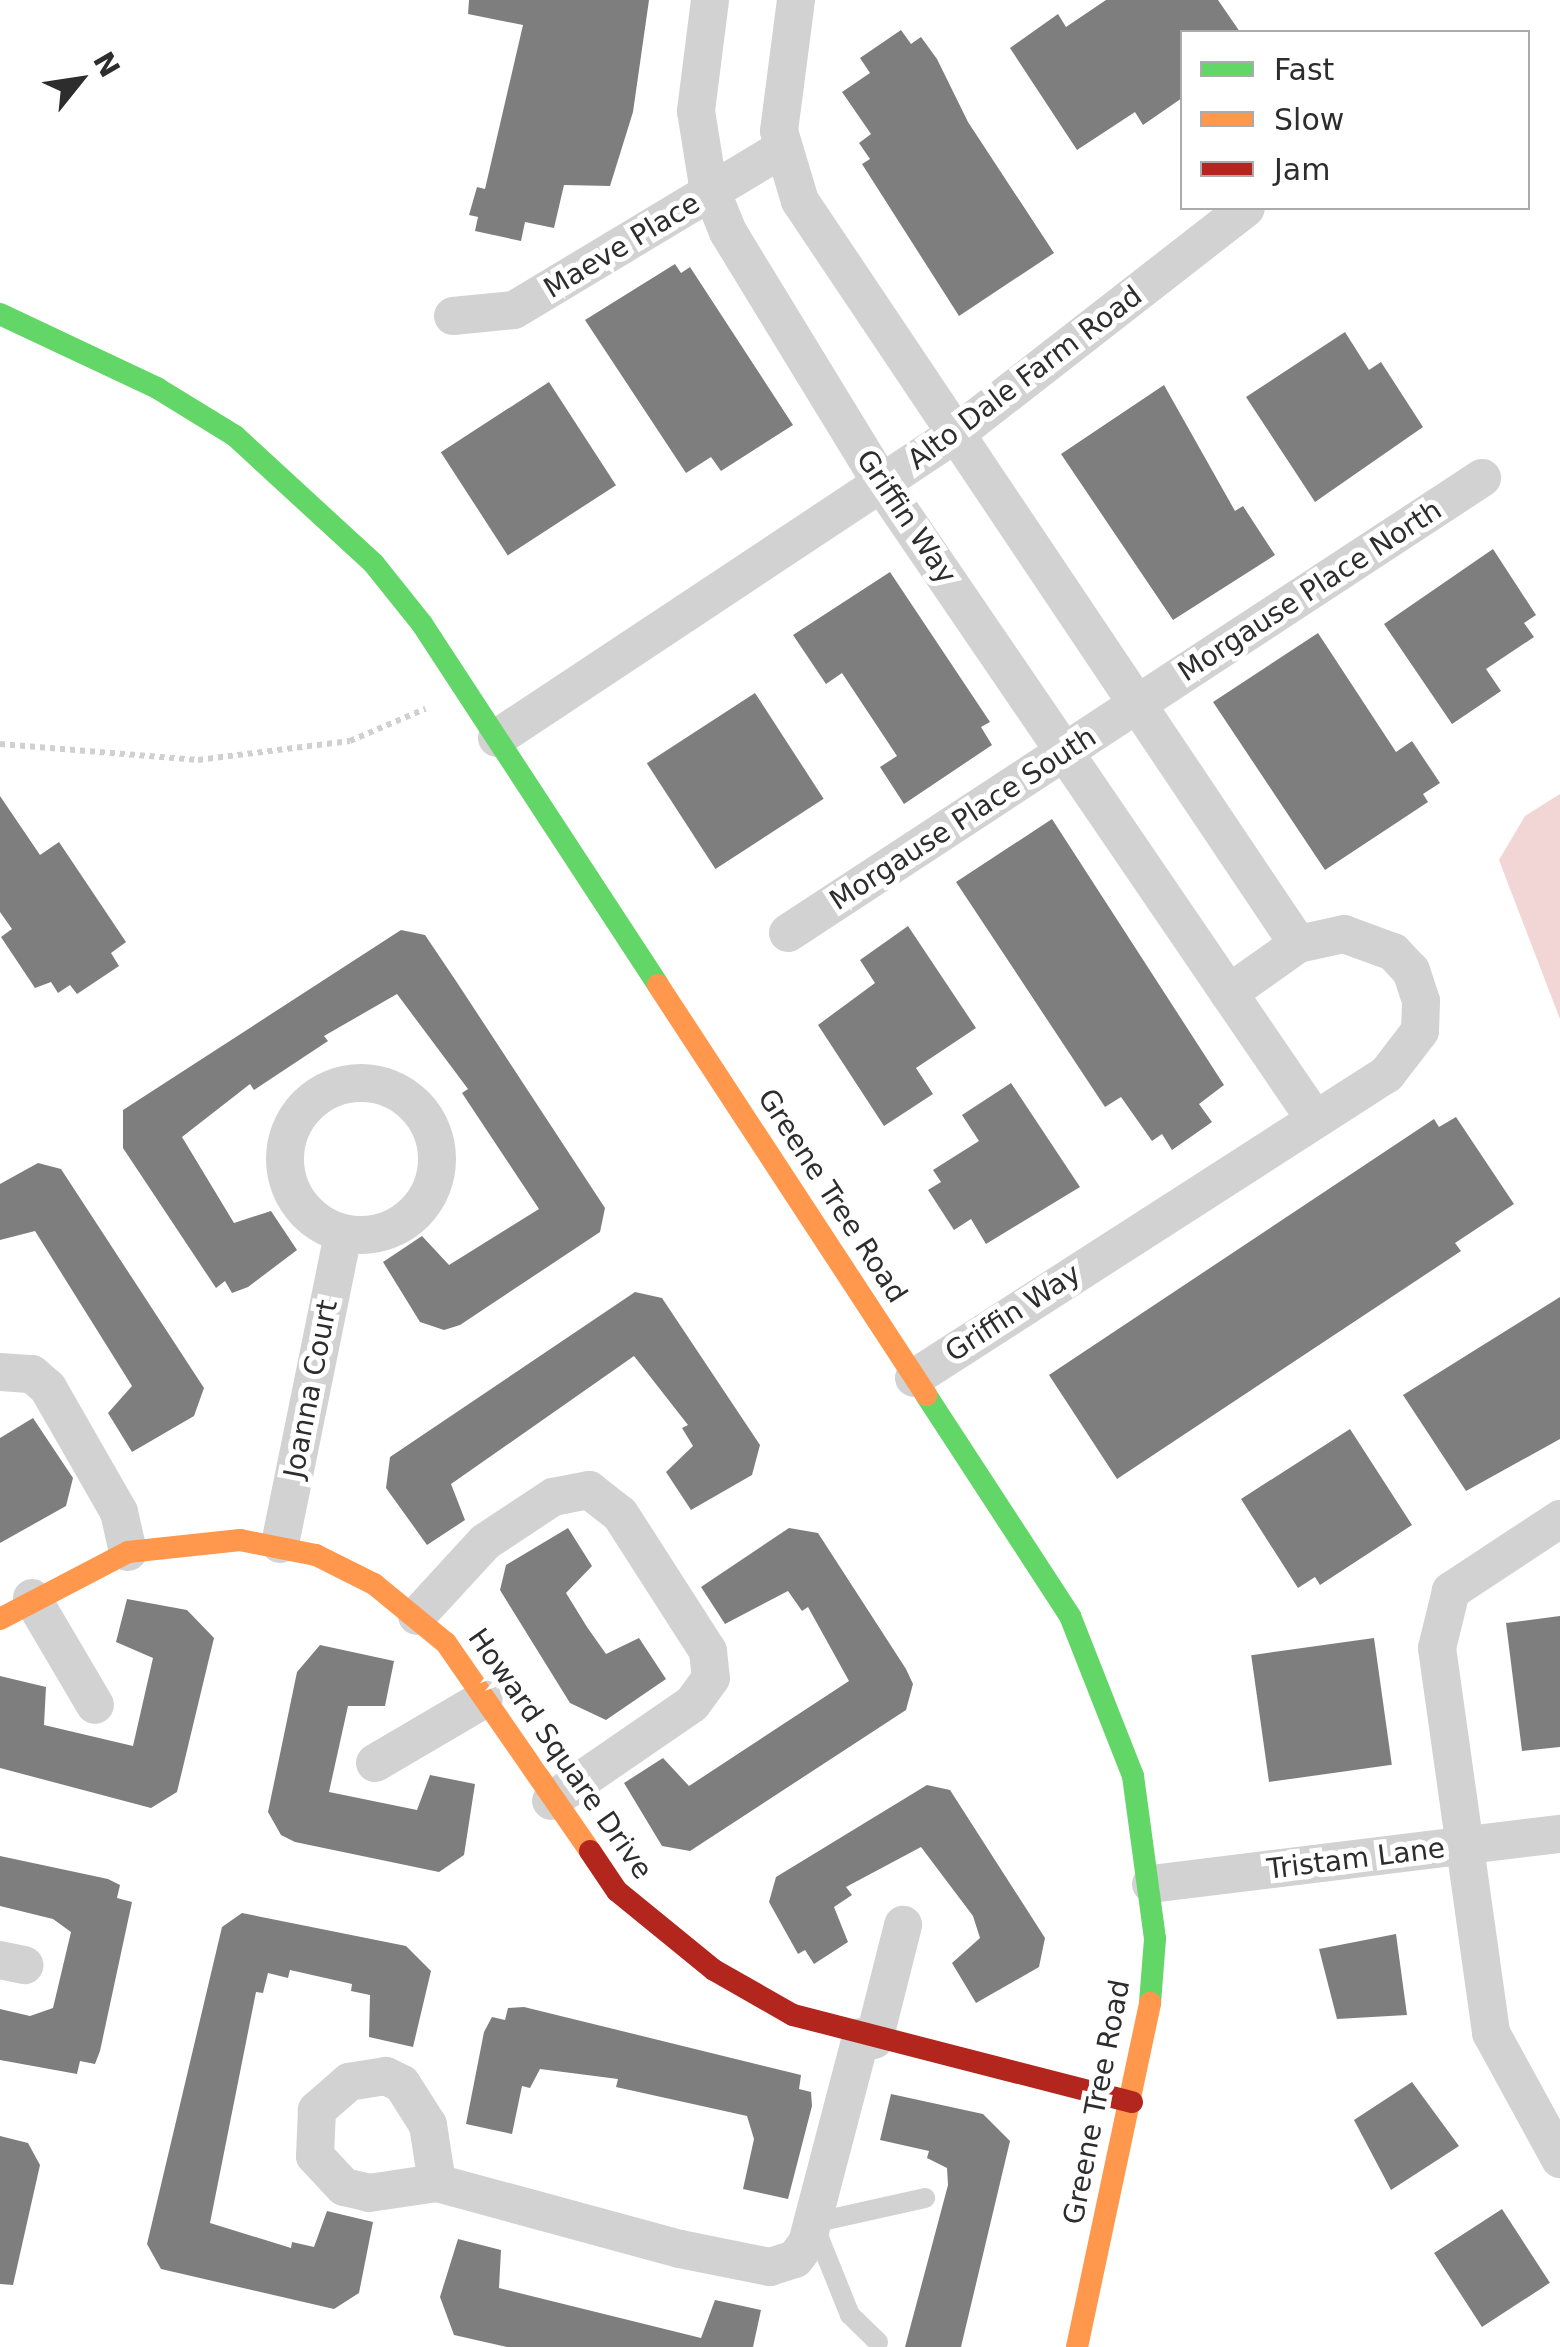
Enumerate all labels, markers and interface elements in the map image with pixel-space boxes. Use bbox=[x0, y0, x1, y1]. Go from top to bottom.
north arrow bbox=[30, 30, 130, 130]
legend bbox=[1180, 30, 1530, 210]
text: N bbox=[86, 46, 127, 83]
text: Fast bbox=[1274, 52, 1334, 87]
text: Slow bbox=[1274, 102, 1344, 137]
text: Jam bbox=[1274, 152, 1330, 187]
street label: Maeve Place bbox=[538, 186, 706, 306]
street label: Alto Dale Farm Road bbox=[901, 279, 1149, 477]
street label: Griffin Way bbox=[849, 444, 963, 590]
street label: Morgause Place North bbox=[1172, 493, 1448, 689]
street label: Morgause Place South bbox=[824, 720, 1102, 918]
street label: Greene Tree Road bbox=[750, 1083, 914, 1309]
street label: Griffin Way bbox=[939, 1257, 1087, 1369]
street label: Joanna Court bbox=[277, 1297, 345, 1481]
street label: Howard Square Drive bbox=[461, 1622, 659, 1886]
street label: Tristam Lane bbox=[1265, 1831, 1447, 1887]
street label: Greene Tree Road bbox=[1057, 1977, 1137, 2227]

